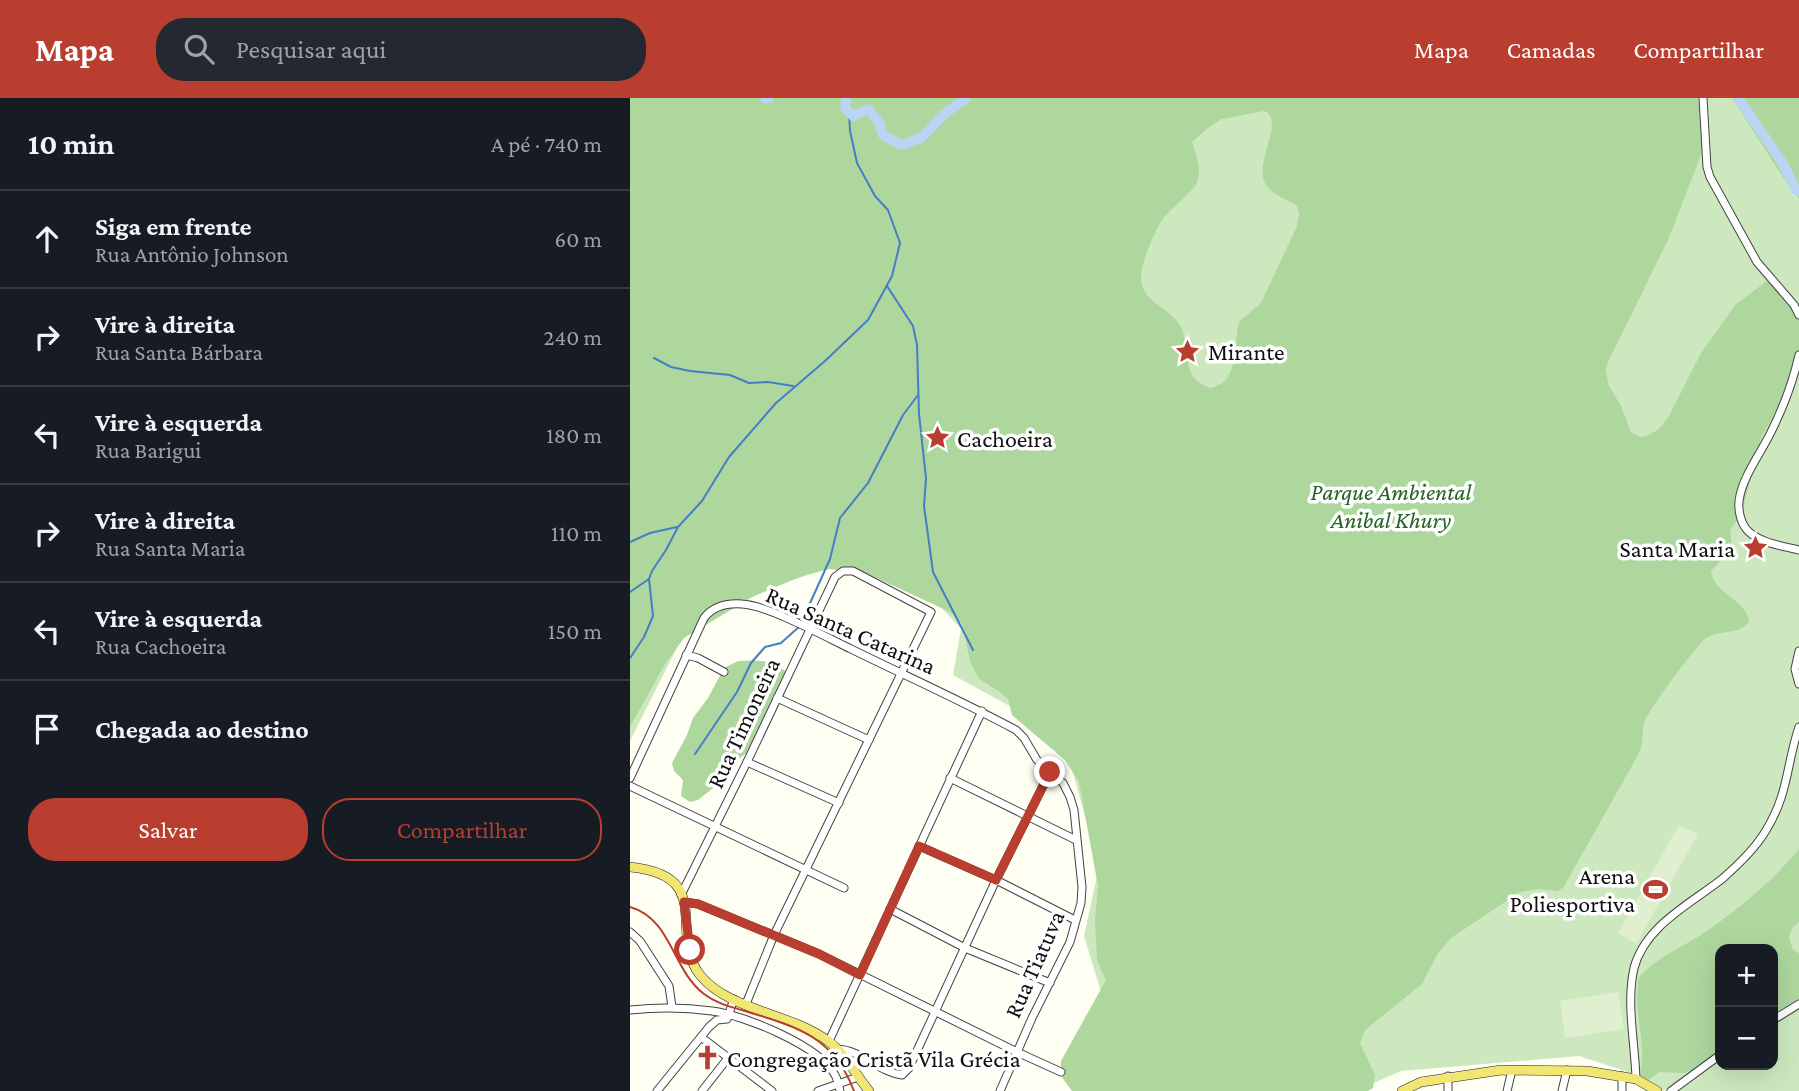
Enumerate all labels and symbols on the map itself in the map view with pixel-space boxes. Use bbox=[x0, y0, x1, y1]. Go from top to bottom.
place icon: Mirante bbox=[1174, 337, 1202, 365]
place label: Mirante bbox=[1208, 338, 1285, 365]
place icon: Cachoeira bbox=[923, 424, 951, 452]
place label: Cachoeira bbox=[957, 425, 1053, 452]
park label: Parque Ambiental Anibal Khury bbox=[1311, 478, 1473, 533]
place icon: Santa Maria bbox=[1741, 534, 1769, 562]
place label: Santa Maria bbox=[1619, 535, 1735, 562]
street label: Rua Santa Catarina bbox=[762, 580, 940, 680]
street label: Rua Timoneira bbox=[701, 654, 785, 792]
route end bbox=[1034, 756, 1065, 787]
place label: Arena Poliesportiva bbox=[1510, 862, 1635, 917]
sports icon: Arena Poliesportiva bbox=[1641, 875, 1669, 903]
street label: Rua Tiatuva bbox=[998, 906, 1070, 1022]
route start bbox=[674, 934, 705, 965]
church icon: Congregação Cristã Vila Grécia bbox=[693, 1044, 721, 1072]
place label: Congregação Cristã Vila Grécia bbox=[727, 1045, 1021, 1072]

